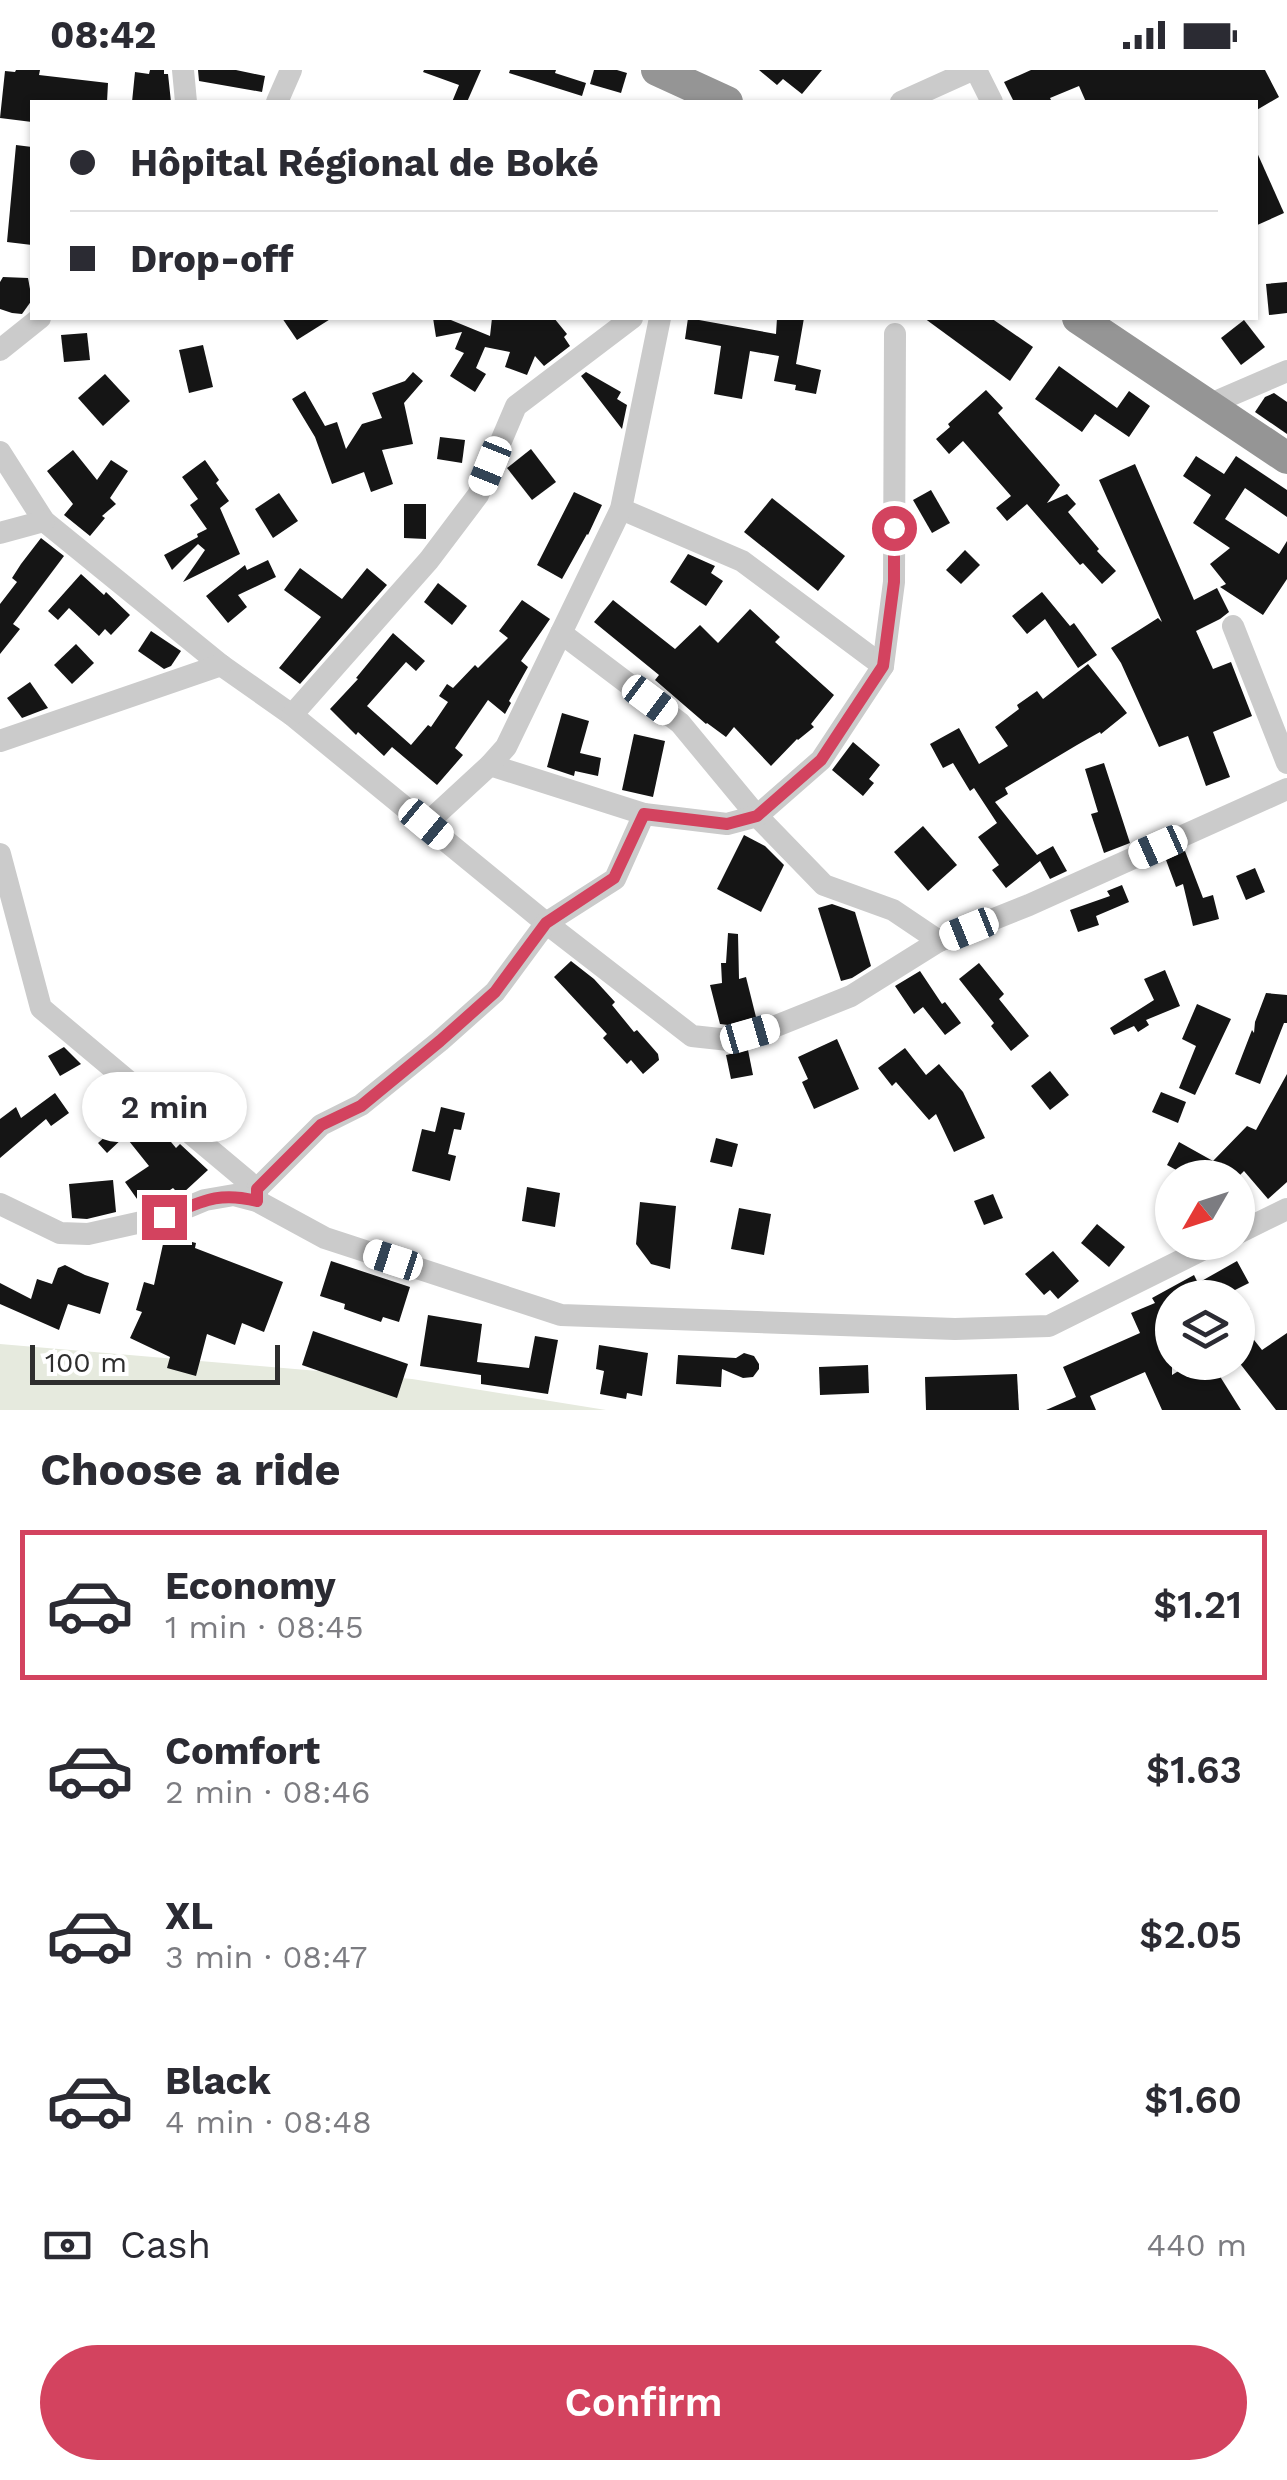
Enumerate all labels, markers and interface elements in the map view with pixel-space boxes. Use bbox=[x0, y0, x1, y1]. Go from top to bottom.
text: 08:42 bbox=[50, 13, 157, 57]
text: Hôpital Régional de Boké bbox=[130, 141, 599, 185]
text: Drop-off bbox=[130, 237, 294, 281]
car bbox=[465, 433, 515, 499]
route start bbox=[872, 506, 917, 551]
car bbox=[617, 670, 683, 730]
car bbox=[393, 793, 459, 855]
car bbox=[1124, 821, 1192, 873]
car bbox=[936, 904, 1002, 954]
car bbox=[717, 1011, 783, 1057]
callout: 2 min bbox=[81, 1072, 246, 1142]
text: 2 min bbox=[121, 1088, 208, 1126]
north arrow bbox=[1155, 1160, 1255, 1260]
map controls bbox=[1155, 1160, 1255, 1380]
route end bbox=[142, 1195, 187, 1240]
car bbox=[360, 1236, 426, 1284]
button: layers bbox=[1155, 1280, 1255, 1380]
scale bar bbox=[30, 1340, 280, 1384]
text: 100 m bbox=[45, 1346, 127, 1379]
text: Choose a ride bbox=[40, 1443, 340, 1496]
icon: car bbox=[45, 1560, 135, 1650]
text: Economy bbox=[165, 1564, 336, 1608]
text: $1.21 bbox=[1153, 1583, 1242, 1627]
text: 1 min · 08:45 bbox=[165, 1608, 364, 1646]
icon: car bbox=[45, 1725, 135, 1815]
text: Comfort bbox=[165, 1729, 320, 1773]
text: $1.63 bbox=[1146, 1748, 1242, 1792]
text: 2 min · 08:46 bbox=[165, 1773, 371, 1811]
icon: car bbox=[45, 1890, 135, 1980]
text: XL bbox=[165, 1894, 213, 1938]
text: $2.05 bbox=[1139, 1913, 1242, 1957]
text: 3 min · 08:47 bbox=[165, 1938, 367, 1976]
icon: car bbox=[45, 2055, 135, 2145]
text: Black bbox=[165, 2059, 271, 2103]
text: $1.60 bbox=[1144, 2078, 1242, 2122]
text: 4 min · 08:48 bbox=[165, 2103, 372, 2141]
icon: cash bbox=[40, 2218, 95, 2273]
text: Cash bbox=[120, 2223, 211, 2267]
text: 440 m bbox=[1147, 2226, 1247, 2264]
button: Confirm bbox=[40, 2345, 1247, 2460]

